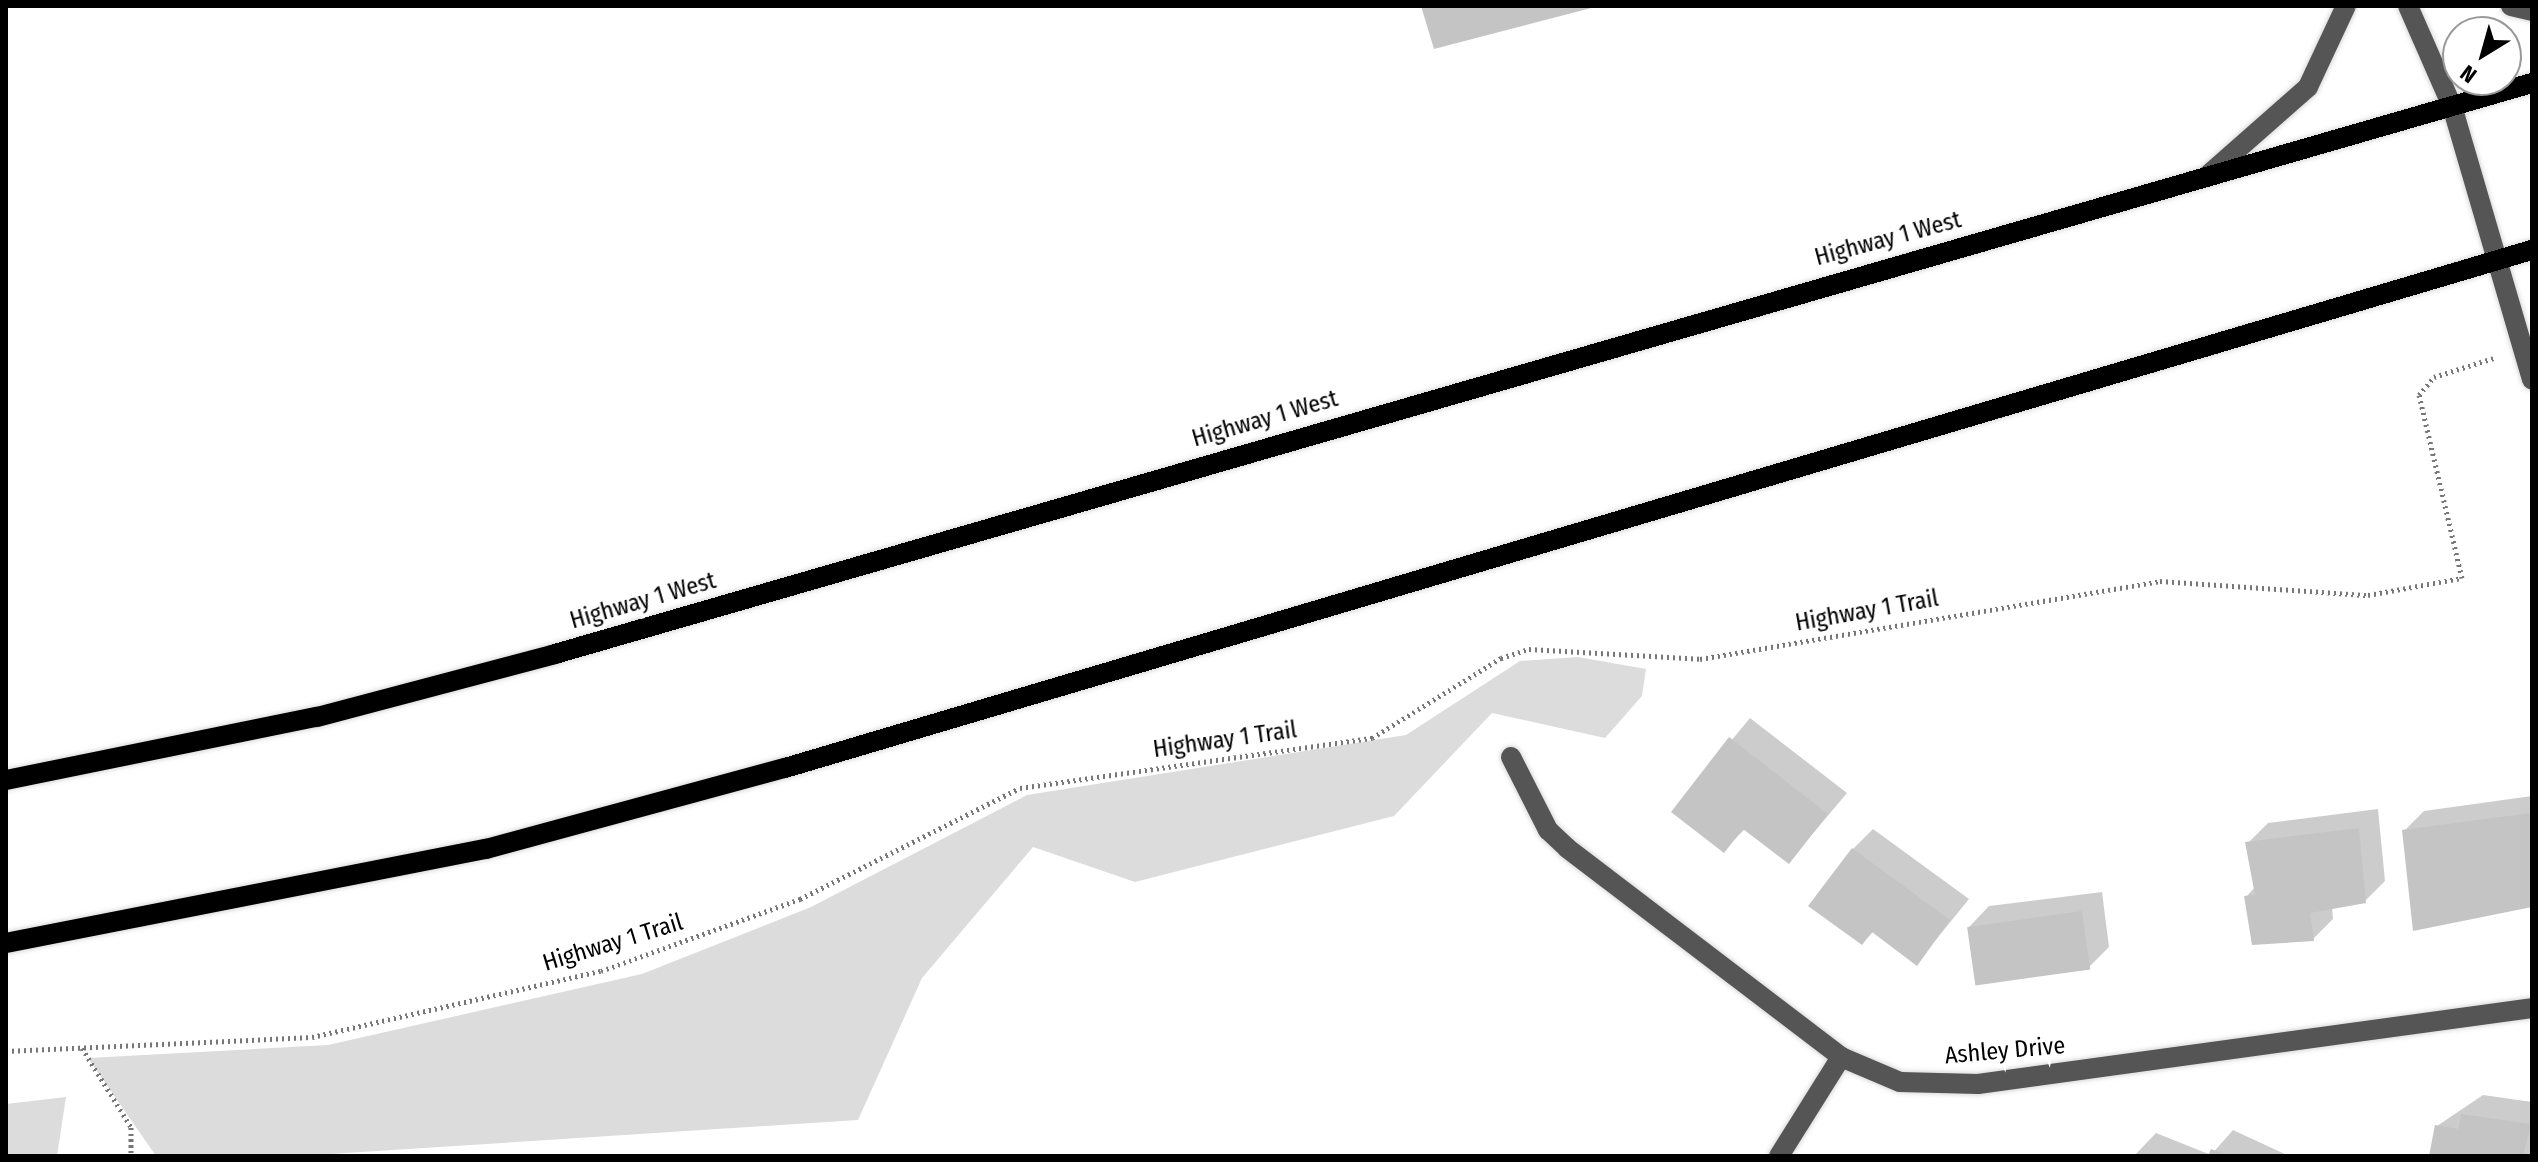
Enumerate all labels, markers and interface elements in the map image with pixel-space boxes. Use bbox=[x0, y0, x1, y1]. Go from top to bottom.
north arrow bbox=[2442, 16, 2522, 96]
text: N bbox=[2455, 59, 2482, 89]
street label: Highway 1 West bbox=[1812, 206, 1964, 272]
street label: Highway 1 West bbox=[1189, 384, 1341, 454]
street label: Highway 1 West bbox=[567, 566, 719, 636]
street label: Highway 1 Trail bbox=[1793, 584, 1941, 638]
street label: Highway 1 Trail bbox=[1151, 716, 1299, 764]
street label: Highway 1 Trail bbox=[540, 908, 686, 978]
street label: Ashley Drive bbox=[1944, 1031, 2066, 1071]

